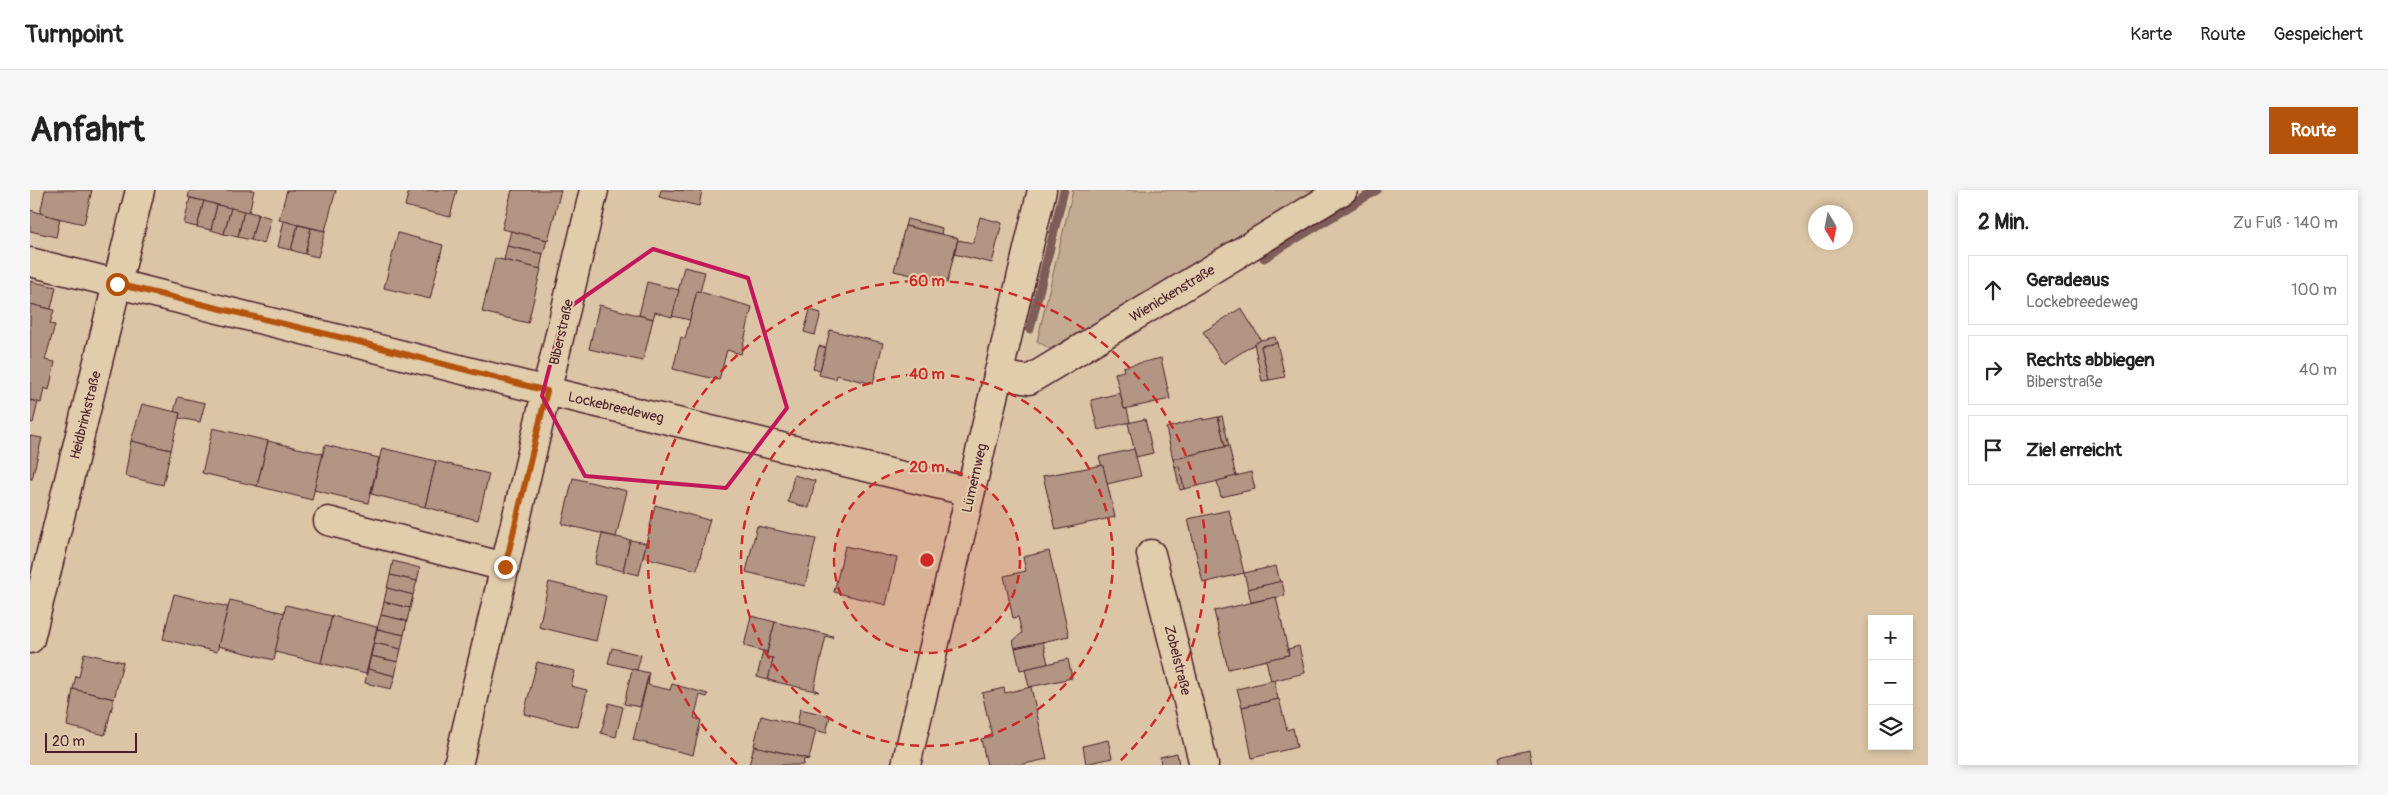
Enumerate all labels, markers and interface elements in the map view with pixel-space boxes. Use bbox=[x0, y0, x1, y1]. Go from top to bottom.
text: Turnpoint bbox=[25, 20, 123, 49]
text: Karte bbox=[2130, 23, 2172, 46]
text: Route bbox=[2200, 23, 2245, 46]
text: Gespeichert bbox=[2273, 23, 2363, 46]
button: Route bbox=[2269, 107, 2358, 154]
text: Anfahrt bbox=[30, 108, 145, 152]
north arrow bbox=[1808, 205, 1853, 250]
text: 2 Min. bbox=[1978, 209, 2029, 236]
text: Zu Fuß · 140 m bbox=[2233, 213, 2338, 233]
street label: Wienickenstraße bbox=[1126, 261, 1218, 326]
text: Geradeaus bbox=[2026, 268, 2109, 292]
text: 60 m bbox=[909, 272, 945, 291]
route start bbox=[106, 273, 129, 296]
icon: ahead bbox=[1979, 276, 2007, 304]
text: 100 m bbox=[2291, 280, 2337, 300]
text: Lockebreedeweg bbox=[2026, 292, 2138, 312]
street label: Biberstraße bbox=[546, 297, 577, 367]
text: Rechts abbiegen bbox=[2026, 348, 2155, 372]
icon: right bbox=[1979, 356, 2007, 384]
text: 40 m bbox=[2299, 360, 2337, 380]
text: 40 m bbox=[909, 365, 945, 384]
street label: Heidbrinkstraße bbox=[66, 369, 105, 461]
text: Biberstraße bbox=[2026, 372, 2103, 392]
street label: Lockebreedeweg bbox=[566, 388, 666, 427]
icon: arrive bbox=[1979, 436, 2007, 464]
text: Ziel erreicht bbox=[2026, 438, 2122, 462]
street label: Lümernweg bbox=[958, 442, 991, 515]
text: 20 m bbox=[909, 458, 945, 477]
centre of rings bbox=[918, 551, 936, 569]
route end bbox=[494, 556, 517, 579]
map controls bbox=[1868, 615, 1913, 750]
button: + bbox=[1868, 615, 1913, 660]
street label: Zobelstraße bbox=[1161, 623, 1194, 697]
button: − bbox=[1868, 660, 1913, 705]
button: layers bbox=[1868, 705, 1913, 750]
scale bar bbox=[45, 730, 138, 753]
text: 20 m bbox=[52, 733, 85, 750]

